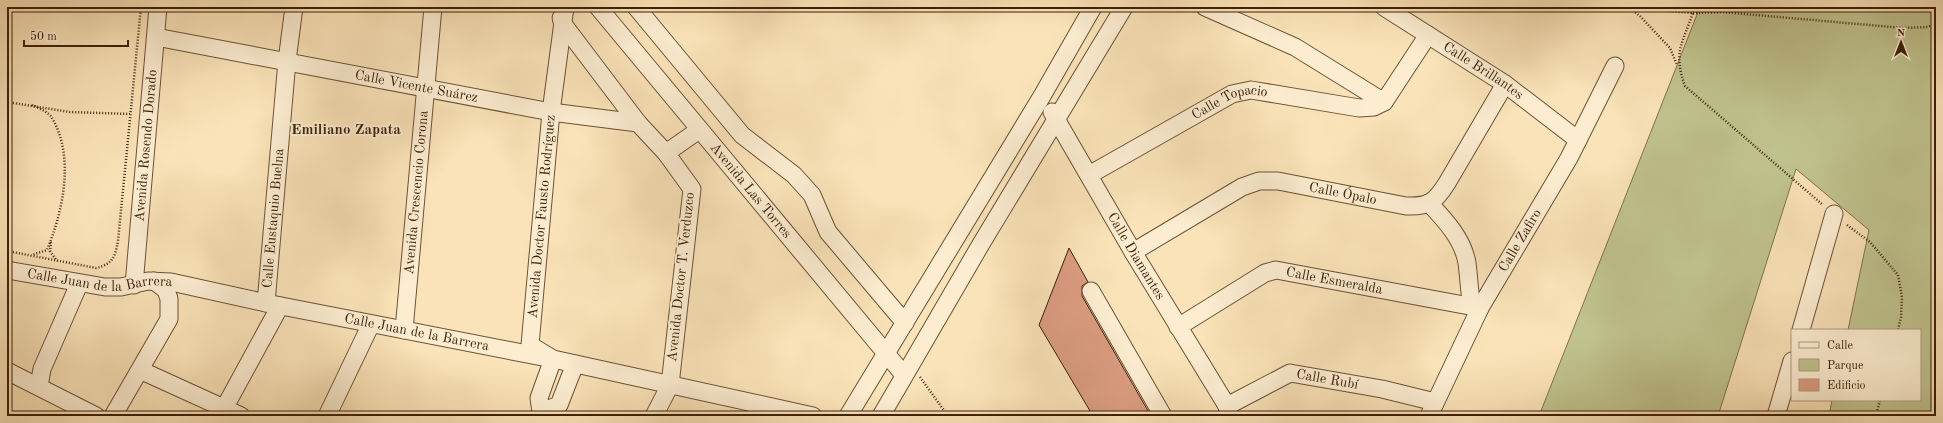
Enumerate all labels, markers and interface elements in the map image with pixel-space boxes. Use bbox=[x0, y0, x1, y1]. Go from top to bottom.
scale bar bbox=[24, 22, 128, 48]
north arrow bbox=[1881, 22, 1921, 62]
text: N bbox=[1897, 28, 1906, 39]
text: 50 m bbox=[30, 30, 57, 43]
street label: Calle Brillantes bbox=[1441, 39, 1526, 102]
street label: Calle Vicente Suárez bbox=[354, 68, 479, 105]
street label: Avenida Rosendo Dorado bbox=[133, 69, 160, 222]
street label: Calle Topacio bbox=[1189, 83, 1269, 122]
street label: Avenida Crescencio Corona bbox=[402, 110, 431, 275]
street label: Avenida Doctor Fausto Rodríguez bbox=[525, 114, 558, 319]
district label: Emiliano Zapata bbox=[291, 123, 401, 138]
street label: Avenida Las Torres bbox=[707, 141, 794, 241]
street label: Calle Eustaquio Buelna bbox=[260, 148, 286, 289]
street label: Calle Ópalo bbox=[1308, 180, 1378, 207]
street label: Avenida Doctor T. Verduzco bbox=[665, 191, 697, 363]
street label: Calle Zafiro bbox=[1496, 207, 1544, 274]
street label: Calle Diamantes bbox=[1105, 210, 1167, 302]
street label: Calle Esmeralda bbox=[1285, 265, 1384, 297]
street label: Calle Juan de la Barrera bbox=[26, 267, 173, 294]
street label: Calle Juan de la Barrera bbox=[343, 311, 490, 353]
legend bbox=[1791, 329, 1921, 401]
text: Calle bbox=[1827, 340, 1853, 352]
text: Parque bbox=[1827, 360, 1864, 372]
street label: Calle Rubí bbox=[1295, 367, 1360, 392]
text: Edificio bbox=[1827, 380, 1866, 392]

